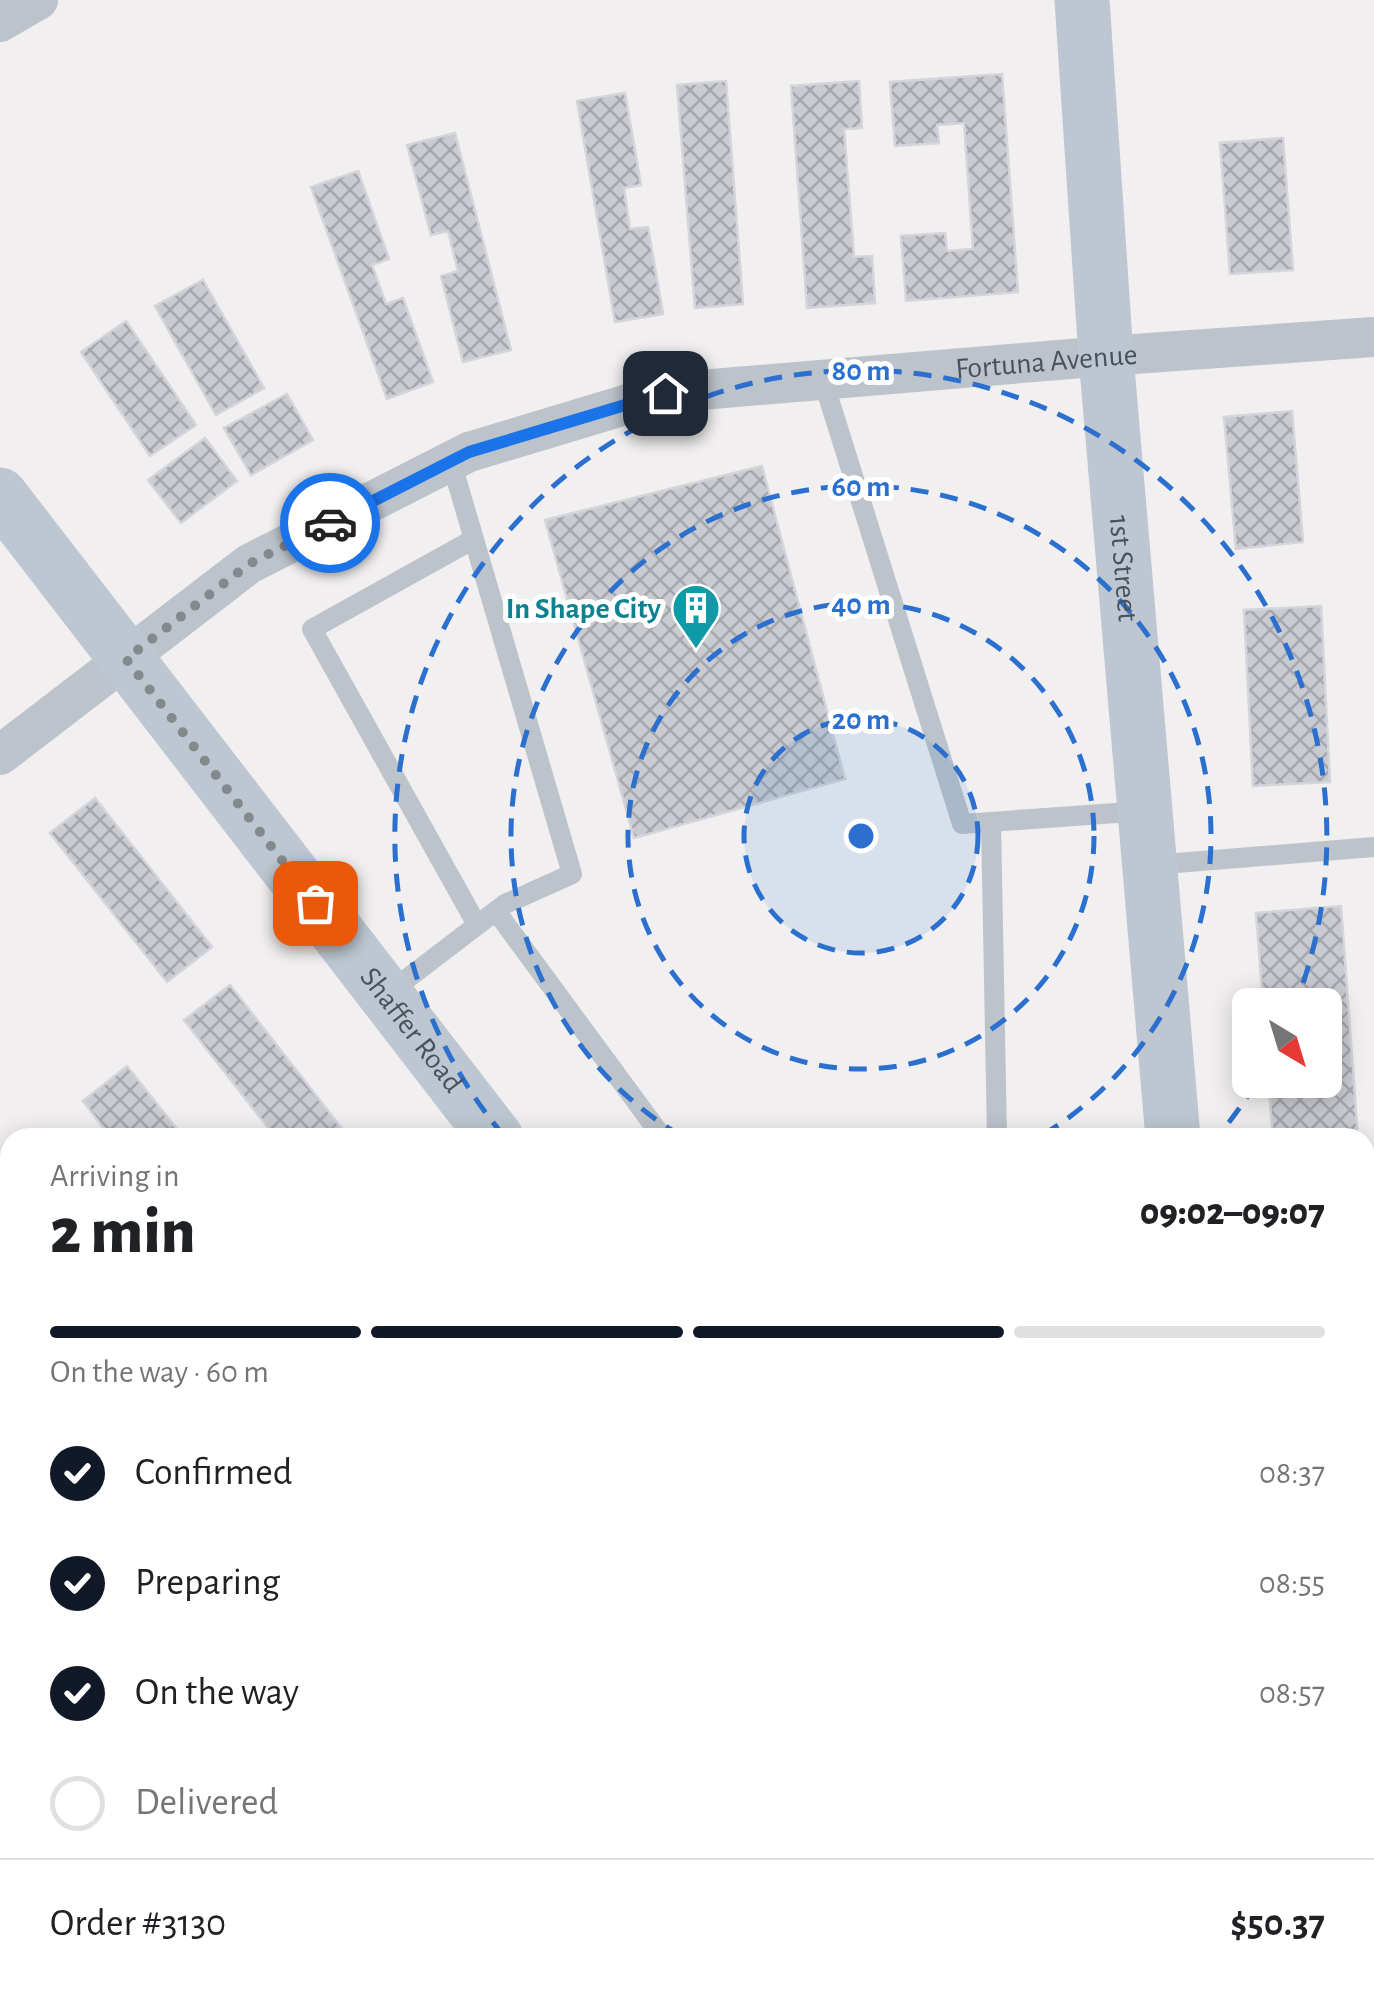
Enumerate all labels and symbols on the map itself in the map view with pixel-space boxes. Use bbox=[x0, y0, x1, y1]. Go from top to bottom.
street label: Fortuna Avenue bbox=[954, 340, 1138, 385]
pin bbox=[623, 351, 708, 436]
text: 80 m bbox=[831, 356, 891, 386]
text: 60 m bbox=[832, 472, 890, 502]
courier bbox=[280, 473, 380, 573]
street label: 1st Street bbox=[1104, 514, 1143, 623]
building icon: In Shape City bbox=[670, 582, 722, 650]
text: 40 m bbox=[831, 590, 891, 620]
place label: In Shape City bbox=[506, 594, 662, 624]
text: 20 m bbox=[832, 705, 890, 735]
centre of rings bbox=[843, 818, 879, 854]
pin bbox=[273, 861, 358, 946]
street label: Shaffer Road bbox=[354, 962, 469, 1098]
north arrow bbox=[1232, 988, 1342, 1098]

